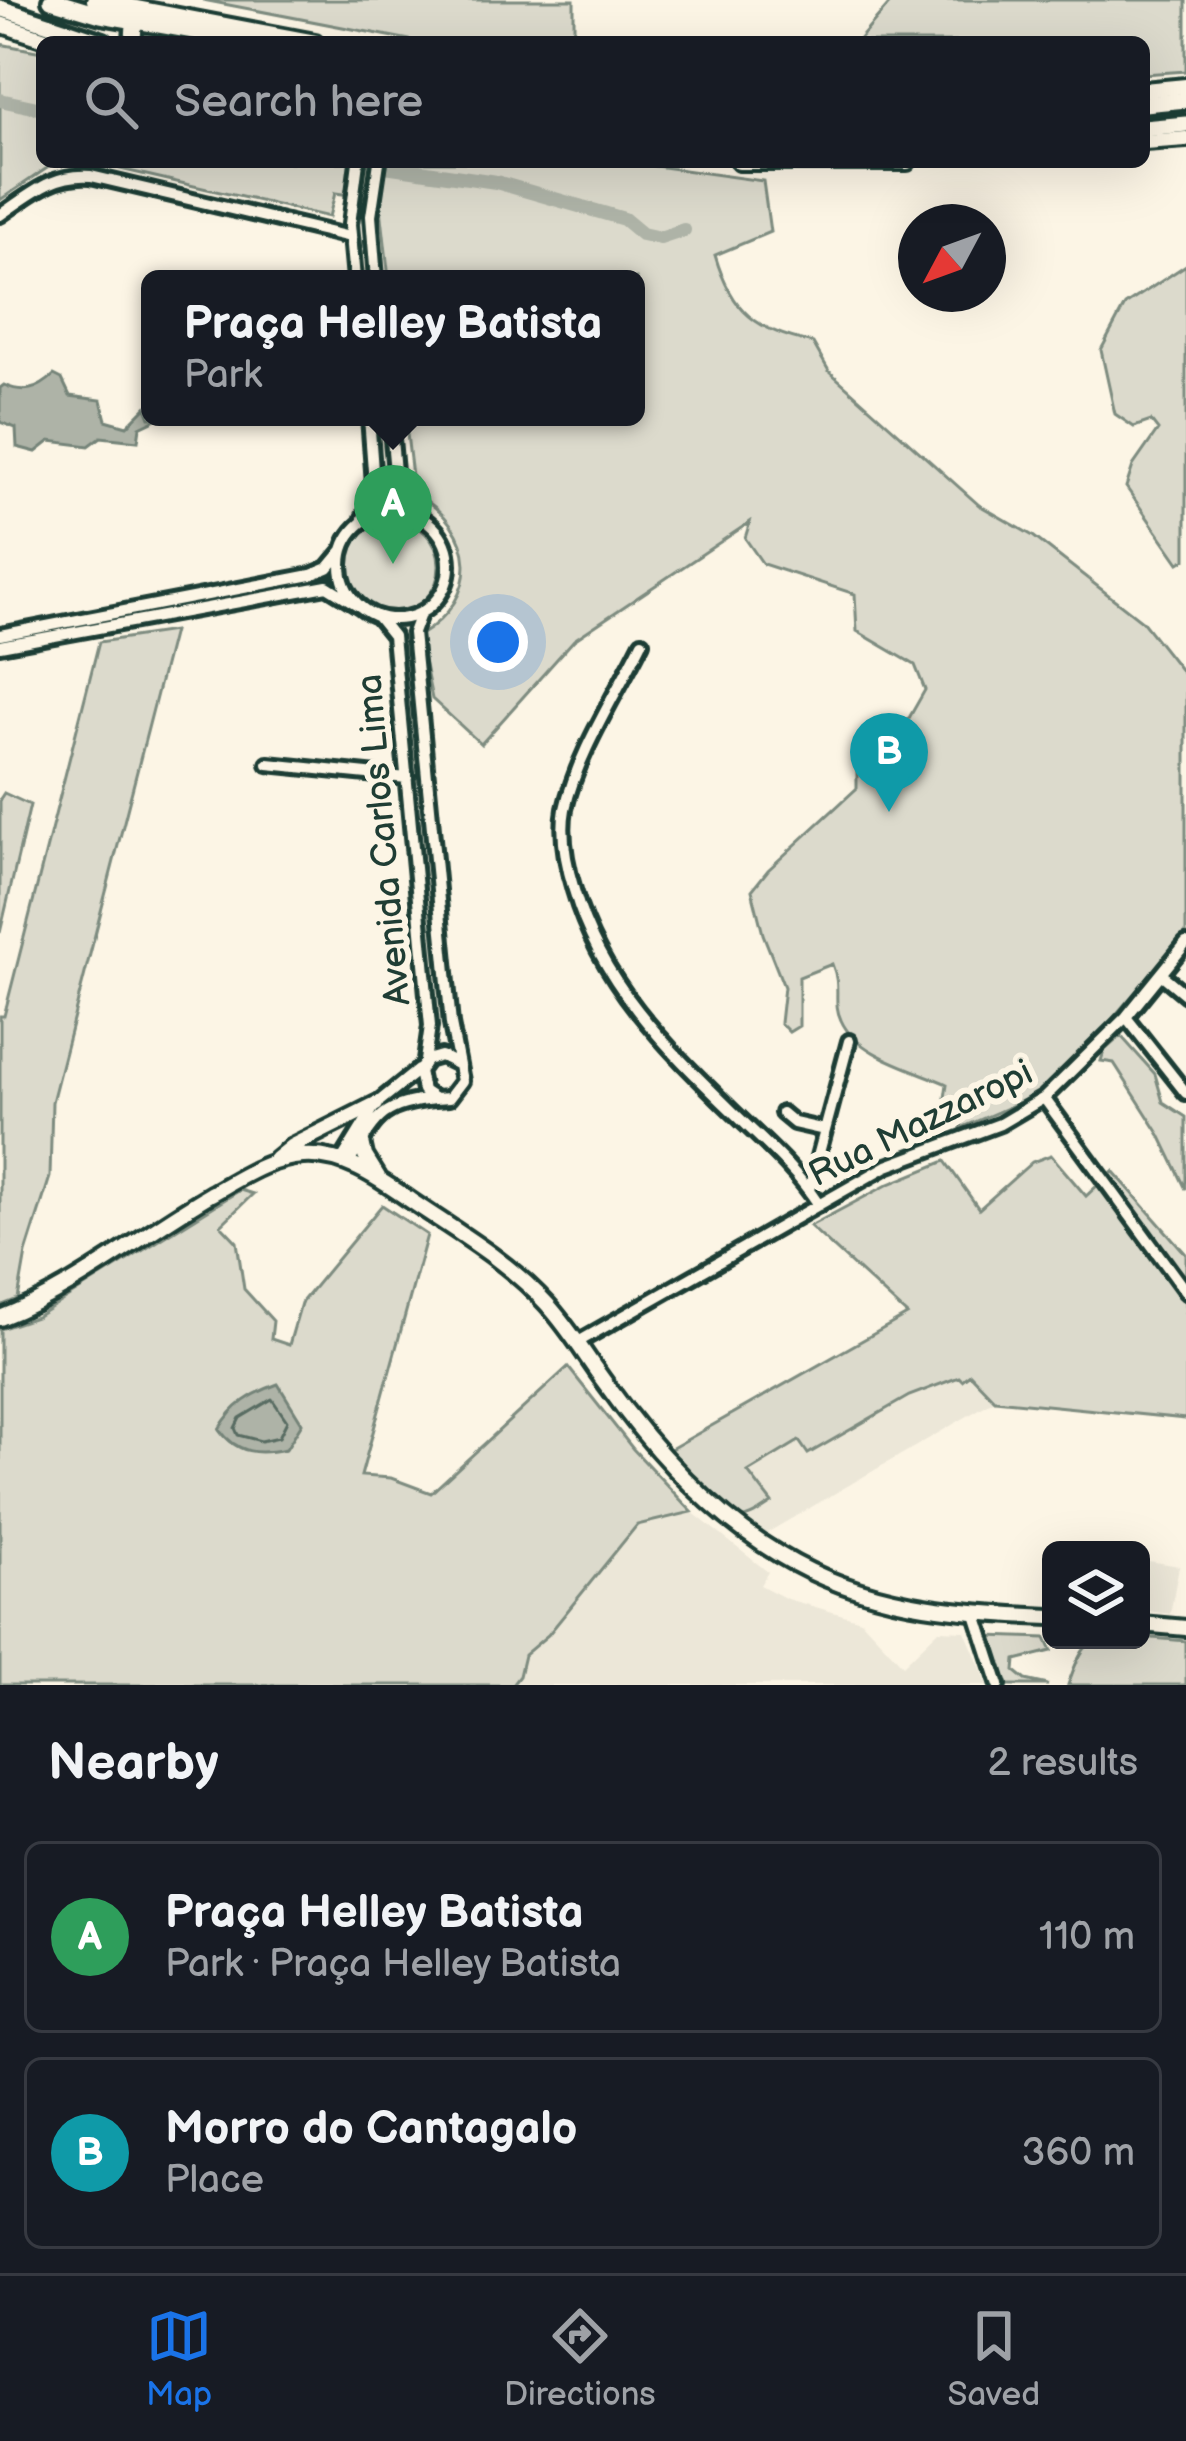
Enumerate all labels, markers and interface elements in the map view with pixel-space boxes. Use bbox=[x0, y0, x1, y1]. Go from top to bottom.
search box bbox=[36, 36, 1150, 168]
icon: search bbox=[78, 69, 144, 135]
text: Search here bbox=[174, 75, 423, 130]
north arrow bbox=[898, 204, 1006, 312]
popup bbox=[141, 270, 645, 426]
text: Praça Helley Batista bbox=[184, 297, 602, 352]
text: Park bbox=[184, 352, 262, 399]
pin: A bbox=[354, 465, 432, 564]
your location bbox=[468, 612, 528, 672]
street label: Avenida Carlos Lima bbox=[349, 672, 420, 1007]
pin: B bbox=[850, 713, 928, 812]
street label: Rua Mazzaropi bbox=[802, 1052, 1040, 1197]
map controls bbox=[1042, 1541, 1150, 1649]
button: layers bbox=[1042, 1541, 1150, 1649]
text: Nearby bbox=[48, 1733, 219, 1794]
text: 2 results bbox=[987, 1740, 1138, 1787]
text: Praça Helley Batista bbox=[165, 1886, 583, 1941]
text: A bbox=[78, 1914, 102, 1961]
text: 110 m bbox=[1039, 1914, 1135, 1961]
text: Park · Praça Helley Batista bbox=[165, 1941, 621, 1988]
text: Morro do Cantagalo bbox=[165, 2102, 578, 2157]
text: B bbox=[76, 2130, 104, 2177]
text: 360 m bbox=[1021, 2130, 1135, 2177]
text: Place bbox=[165, 2157, 264, 2204]
tab: Map bbox=[146, 2303, 212, 2415]
tab: Directions bbox=[504, 2303, 656, 2415]
tab: Saved bbox=[947, 2303, 1040, 2415]

